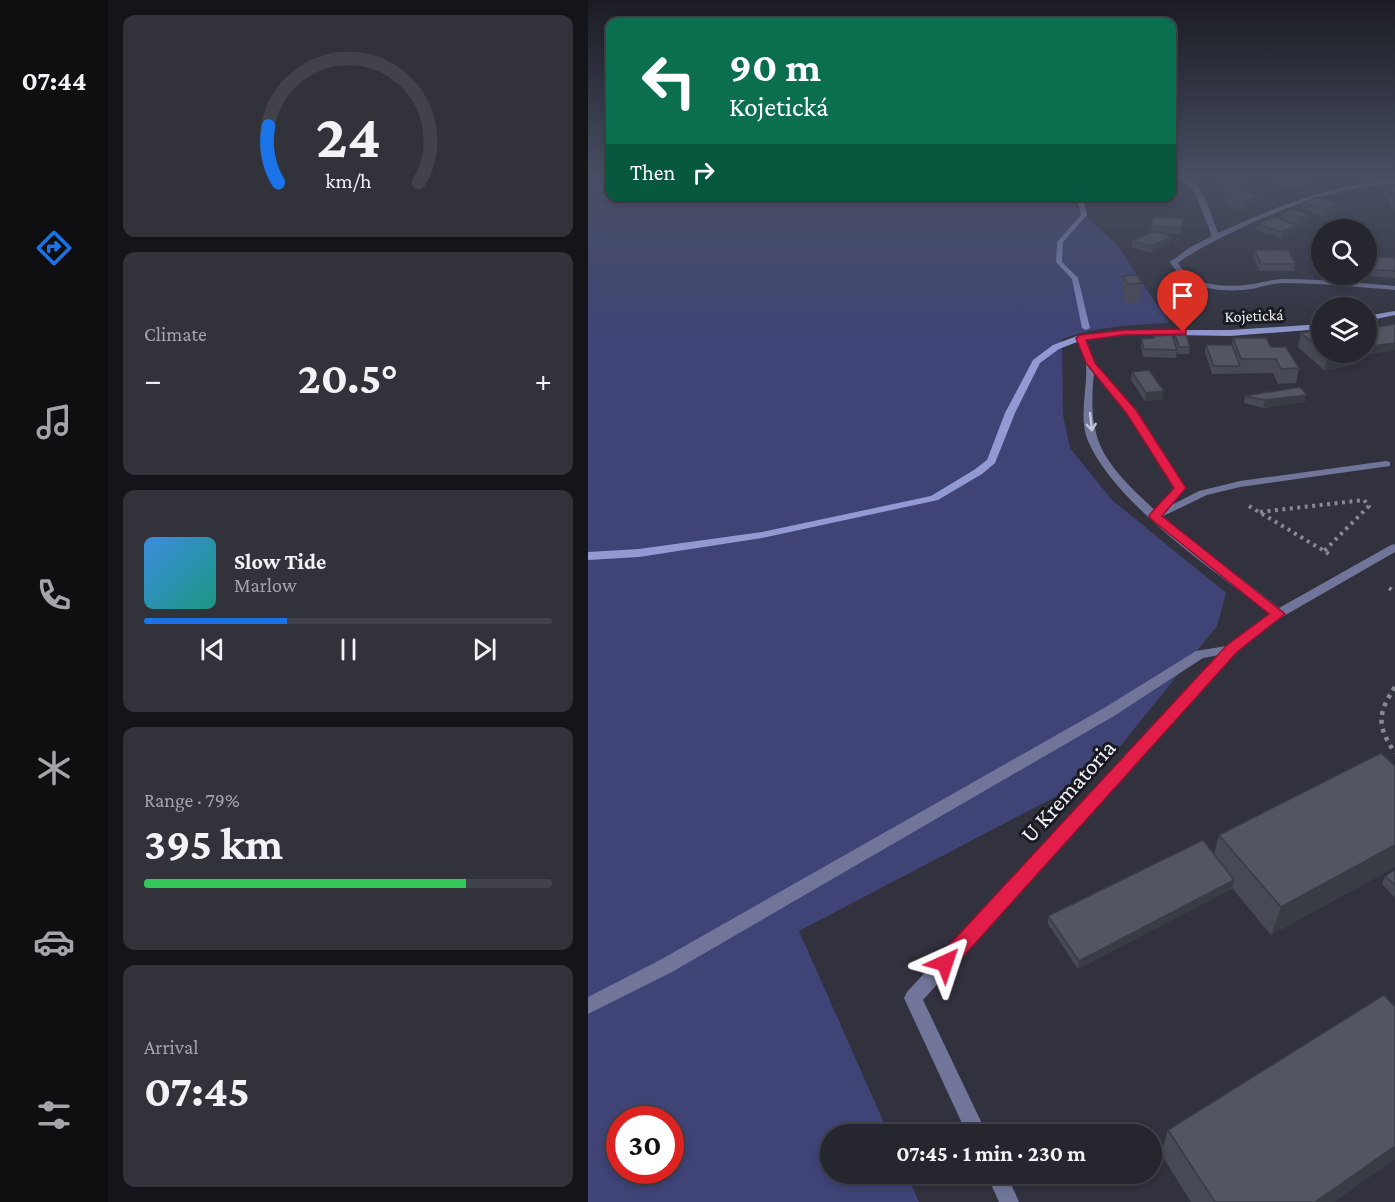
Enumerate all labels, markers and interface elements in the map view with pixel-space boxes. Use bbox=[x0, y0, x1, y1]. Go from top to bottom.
icon: left bbox=[630, 42, 708, 120]
text: 90 m bbox=[729, 43, 821, 90]
text: 07:44 bbox=[22, 66, 86, 96]
text: Kojetická bbox=[729, 92, 828, 122]
text: 24 bbox=[315, 101, 381, 170]
icon: right bbox=[687, 156, 720, 189]
text: Then bbox=[630, 160, 675, 185]
text: km/h bbox=[325, 170, 372, 194]
map controls bbox=[1311, 219, 1377, 363]
button: search bbox=[1311, 219, 1377, 285]
icon: directions bbox=[33, 227, 75, 269]
pin bbox=[1157, 270, 1208, 332]
icon: arrive bbox=[1166, 279, 1199, 312]
button: layers bbox=[1311, 297, 1377, 363]
street label: Kojetická bbox=[1224, 306, 1284, 326]
text: Climate bbox=[144, 323, 207, 345]
text: 20.5° bbox=[298, 353, 398, 403]
text: − bbox=[144, 361, 161, 398]
text: + bbox=[535, 361, 552, 398]
icon: music bbox=[33, 401, 75, 443]
one-way arrow bbox=[1086, 411, 1097, 431]
text: Slow Tide bbox=[234, 549, 326, 574]
icon: phone bbox=[33, 574, 75, 616]
text: Marlow bbox=[234, 574, 297, 596]
icon: previous bbox=[196, 633, 229, 666]
icon: pause bbox=[332, 633, 365, 666]
icon: next bbox=[468, 633, 501, 666]
street label: U Krematoria bbox=[1015, 734, 1121, 847]
icon: climate bbox=[33, 747, 75, 789]
text: Range · 79% bbox=[144, 789, 240, 811]
text: 395 km bbox=[144, 819, 283, 869]
icon: car bbox=[33, 921, 75, 963]
position arrow bbox=[913, 931, 977, 995]
text: Arrival bbox=[144, 1036, 198, 1058]
text: 07:45 bbox=[144, 1066, 250, 1116]
icon: filters bbox=[33, 1094, 75, 1136]
speed limit sign: 30 bbox=[606, 1106, 684, 1184]
text: 07:45 · 1 min · 230 m bbox=[896, 1141, 1086, 1166]

